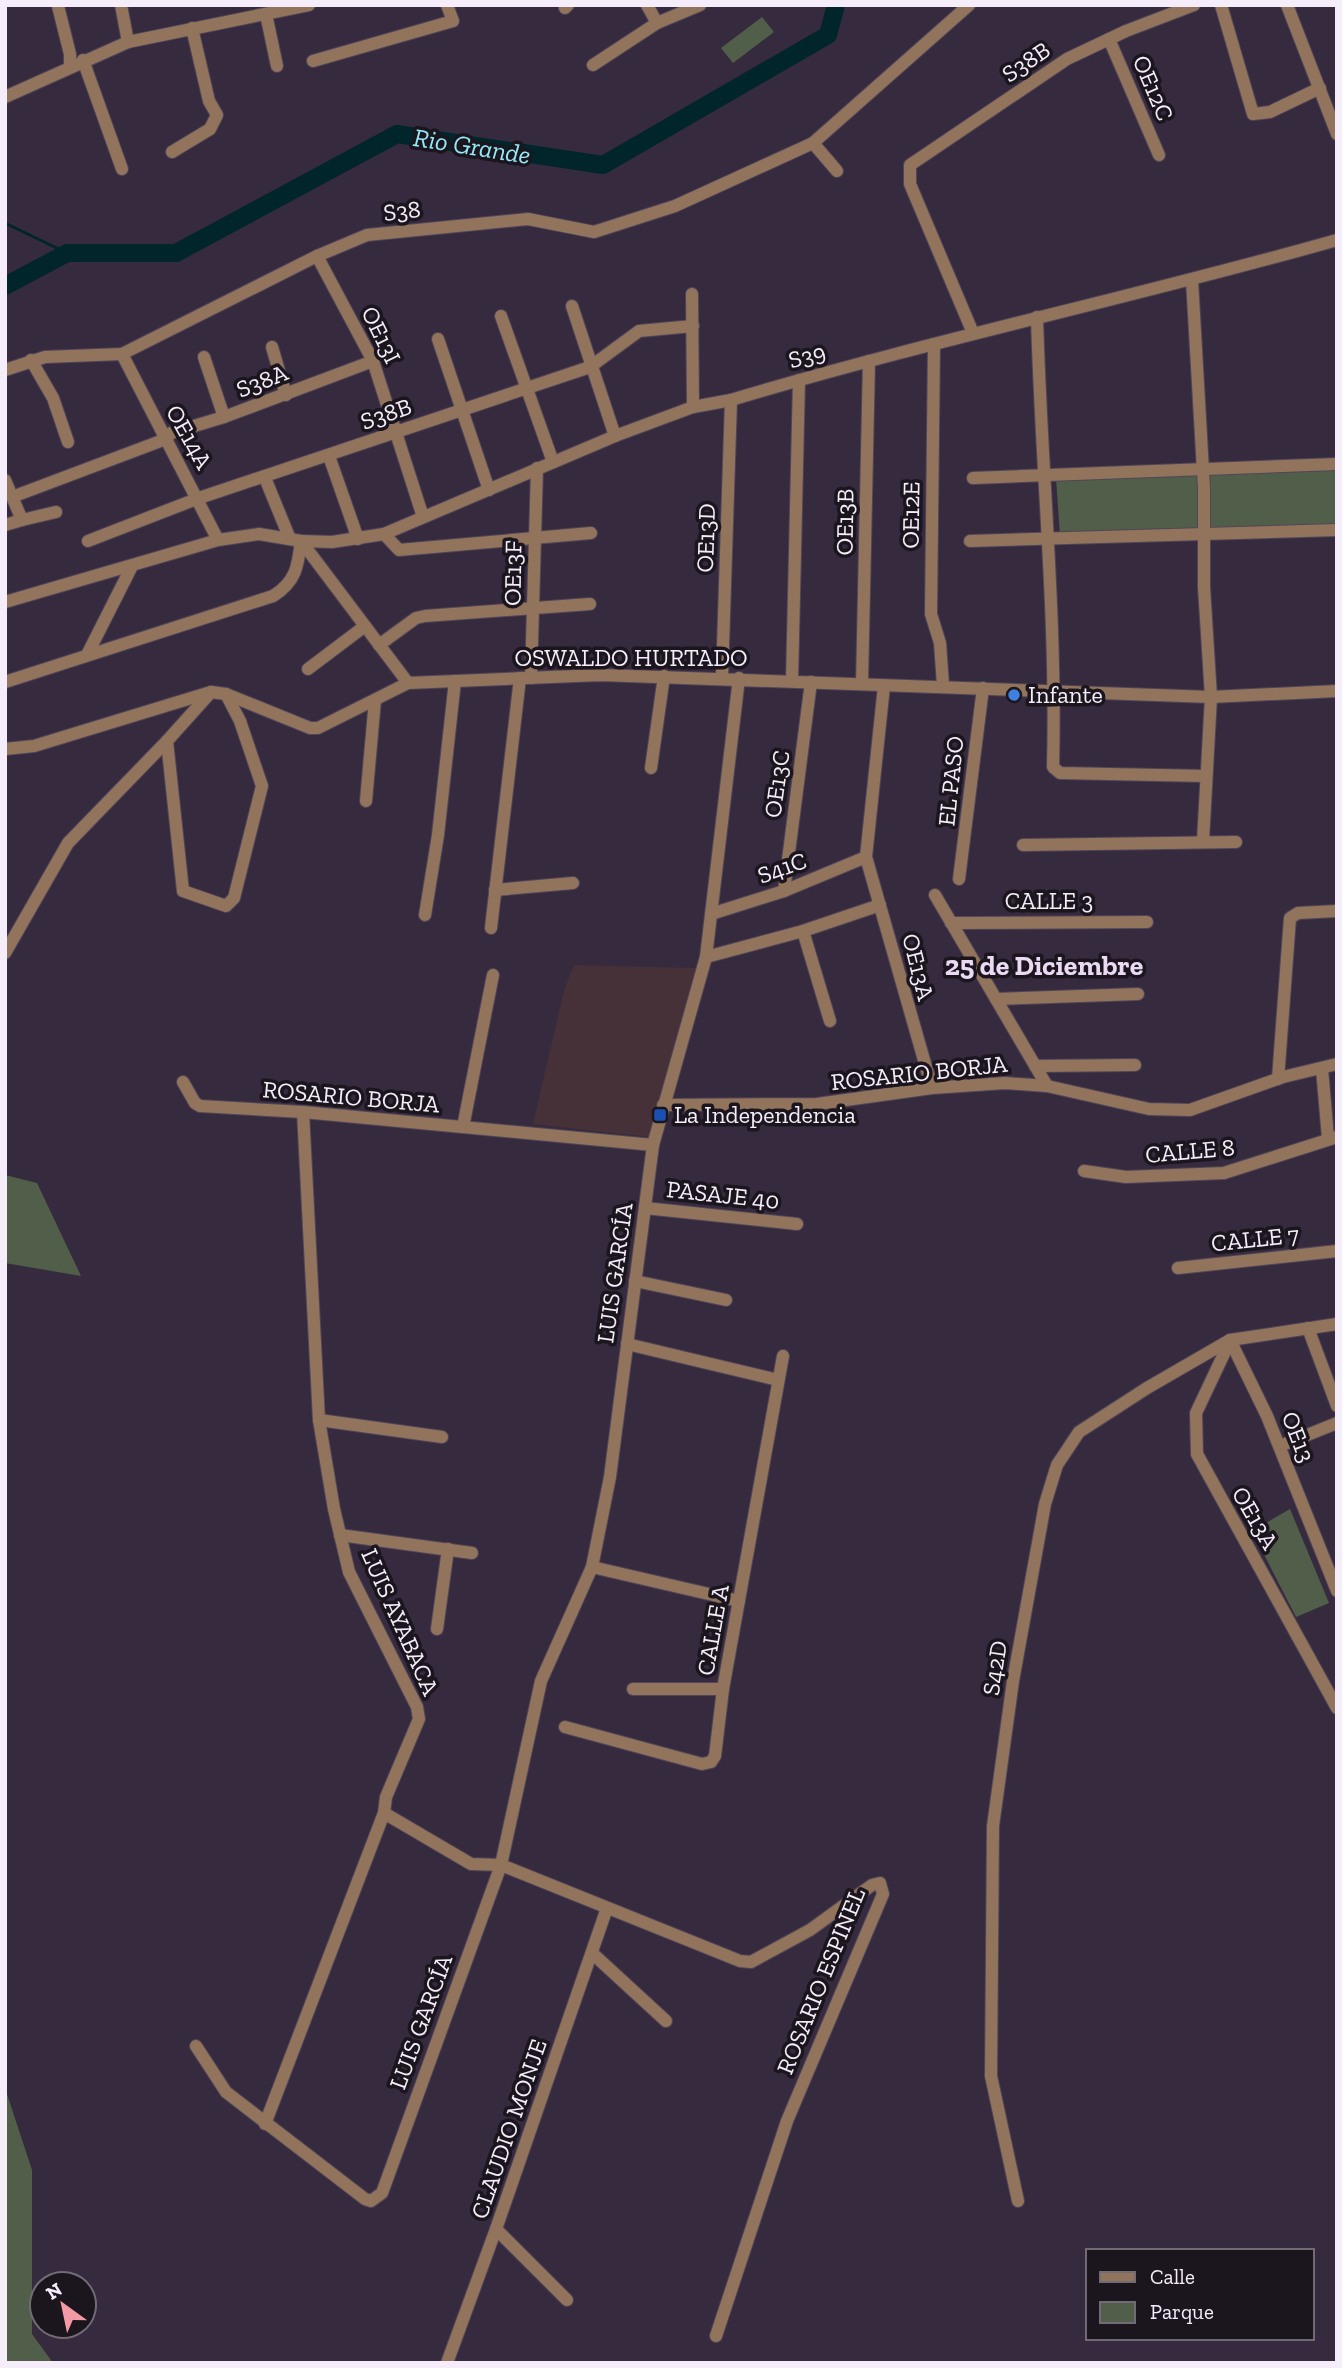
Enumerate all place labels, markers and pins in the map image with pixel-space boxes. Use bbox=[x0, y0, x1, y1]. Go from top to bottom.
place label: Infante bbox=[1028, 680, 1103, 709]
marker: Infante bbox=[1006, 687, 1022, 703]
place label: La Independencia bbox=[674, 1100, 856, 1129]
marker: La Independencia bbox=[652, 1107, 668, 1123]

